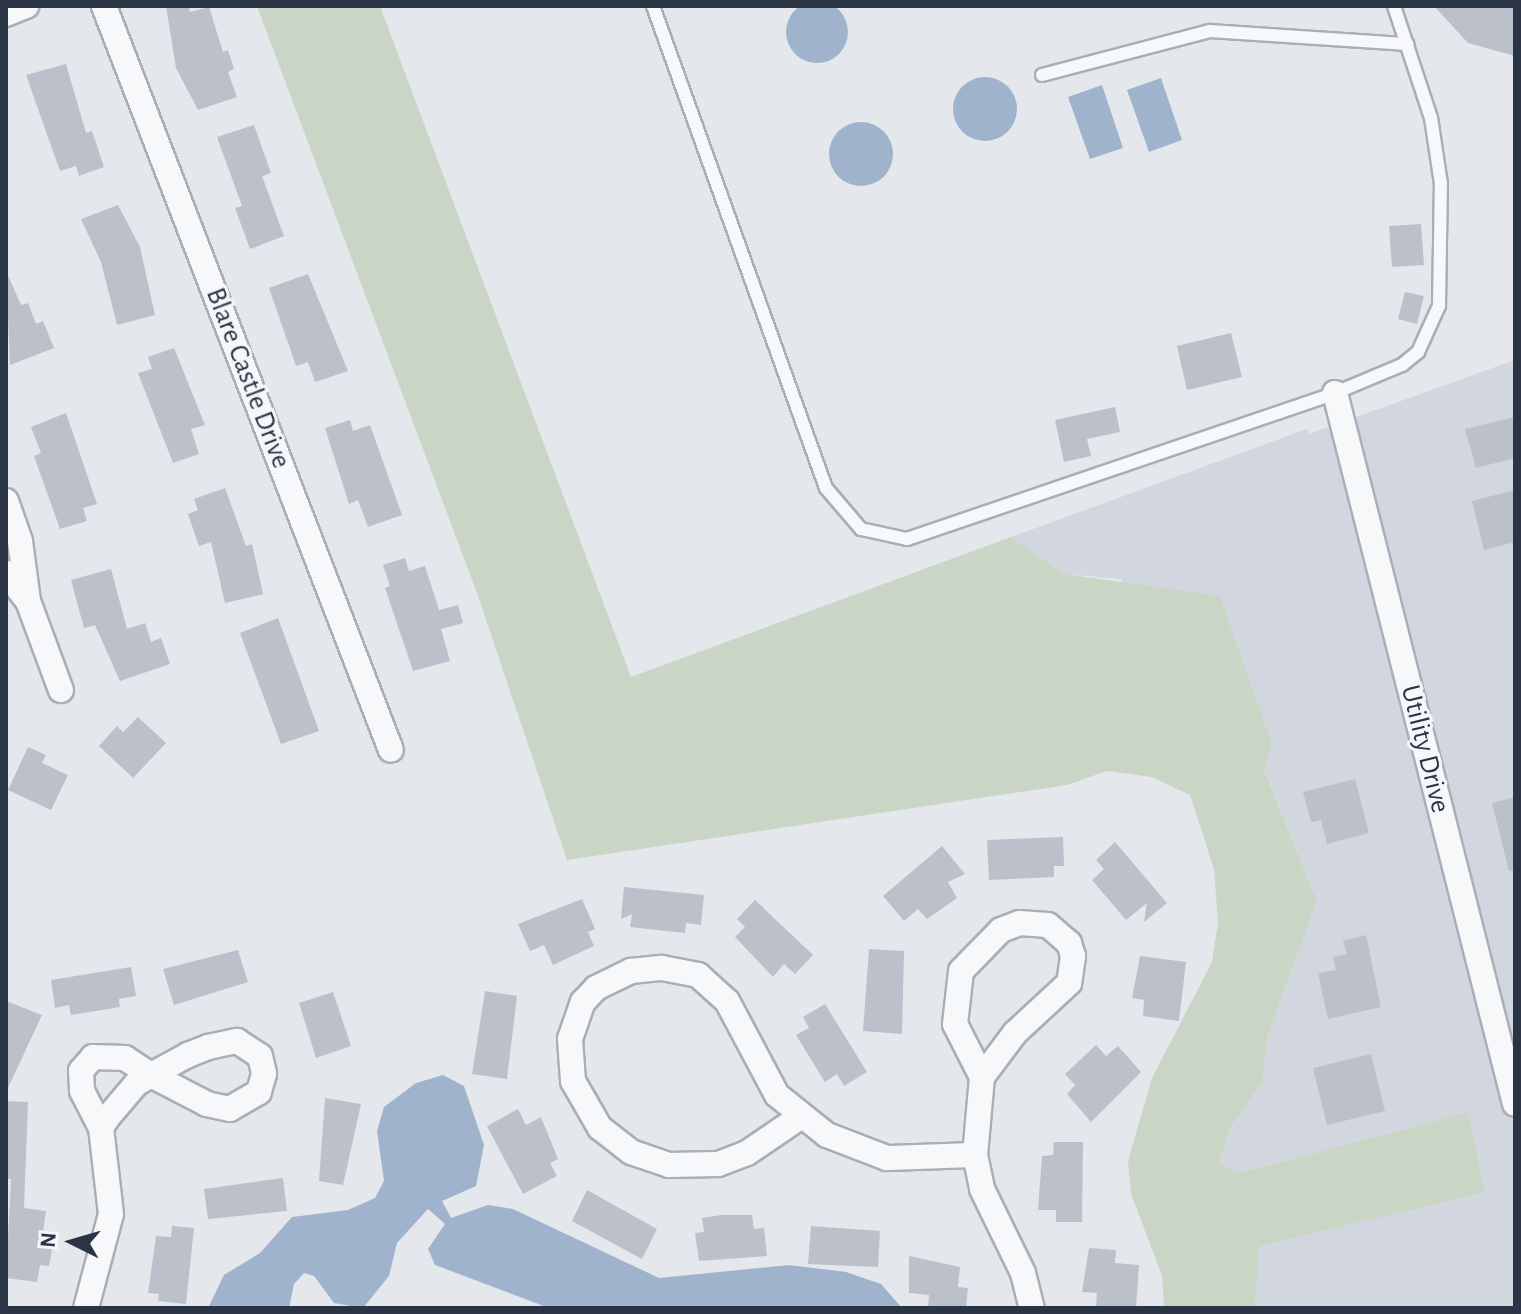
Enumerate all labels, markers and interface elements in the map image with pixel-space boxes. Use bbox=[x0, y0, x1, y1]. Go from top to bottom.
street label: Blare Castle Drive bbox=[198, 283, 298, 473]
street label: Utility Drive bbox=[1393, 682, 1457, 816]
north arrow bbox=[32, 1202, 112, 1282]
text: N bbox=[36, 1231, 60, 1248]

